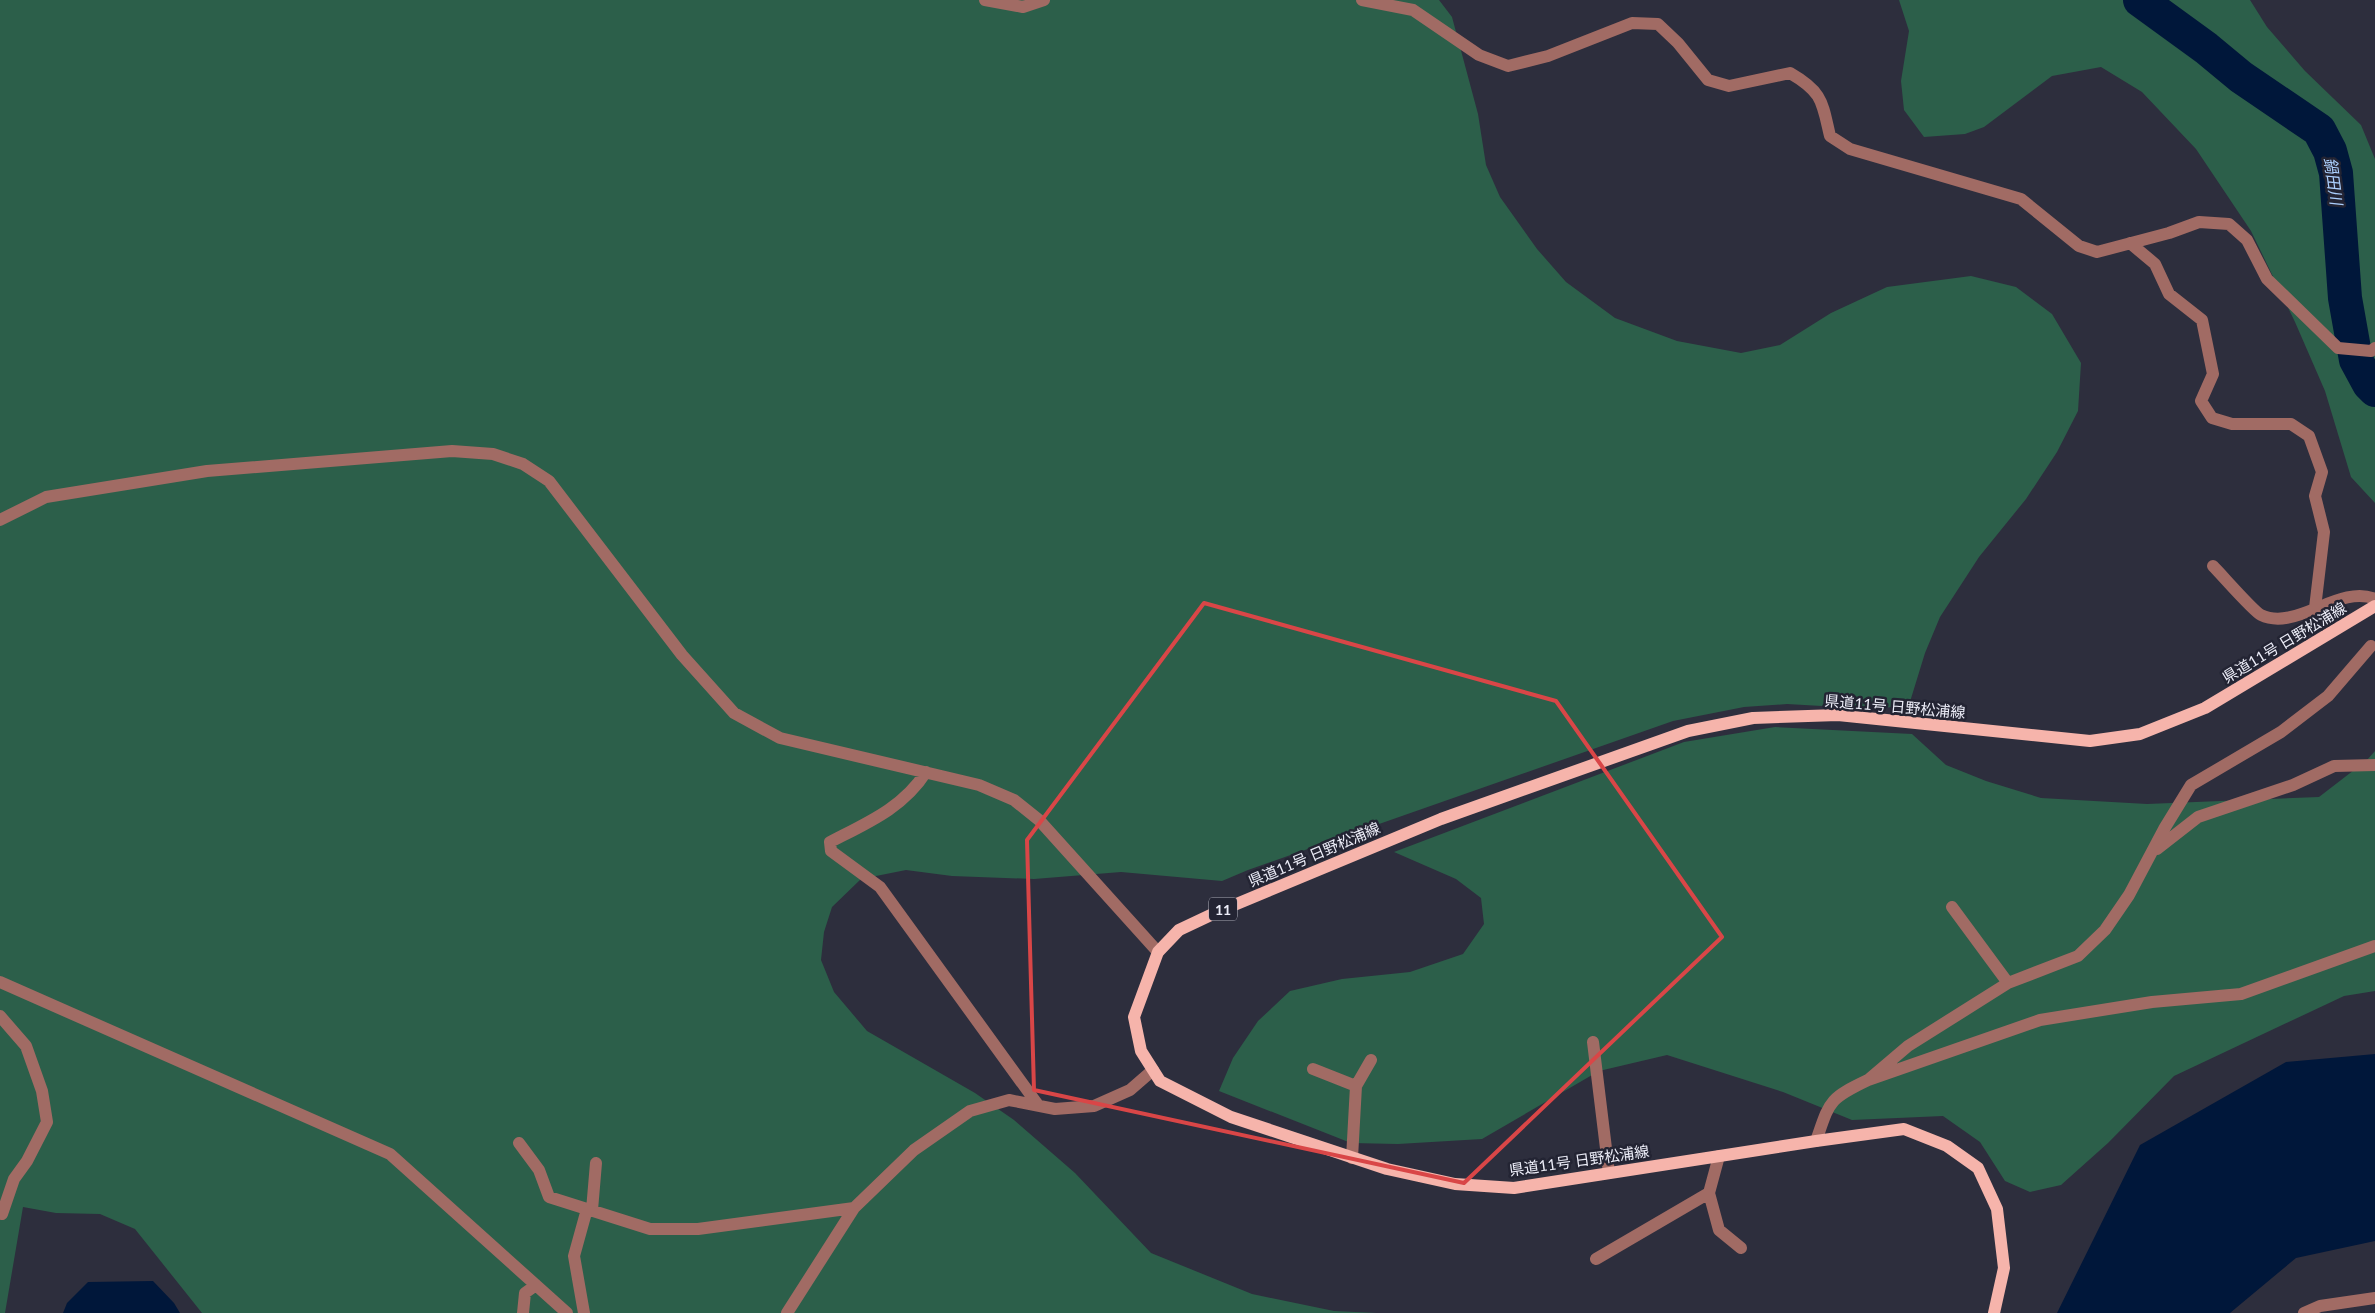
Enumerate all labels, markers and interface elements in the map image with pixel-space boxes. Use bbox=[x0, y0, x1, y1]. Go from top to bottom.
water label: 鍋田川 bbox=[2321, 156, 2347, 208]
street label: 県道11号 日野松浦線 bbox=[2219, 598, 2349, 686]
street label: 県道11号 日野松浦線 bbox=[1824, 691, 1966, 721]
street label: 県道11号 日野松浦線 bbox=[1245, 818, 1383, 890]
road number: 11 bbox=[1209, 898, 1237, 921]
street label: 県道11号 日野松浦線 bbox=[1508, 1141, 1650, 1179]

